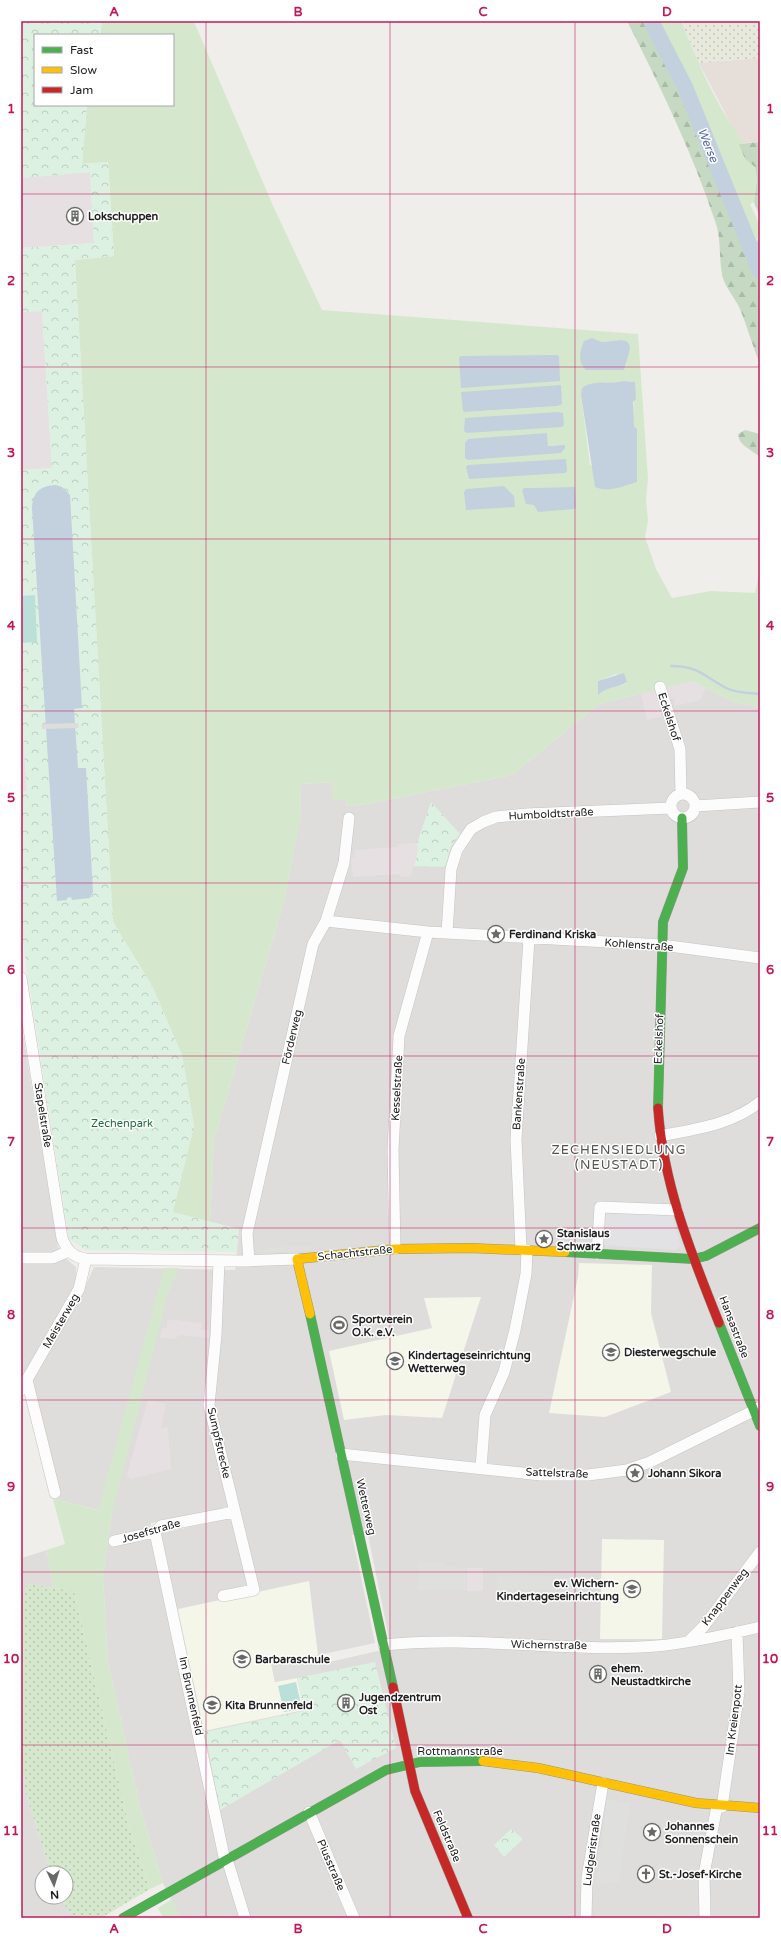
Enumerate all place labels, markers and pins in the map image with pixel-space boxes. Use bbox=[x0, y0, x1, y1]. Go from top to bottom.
building icon: Lokschuppen bbox=[65, 206, 85, 226]
place label: Lokschuppen bbox=[88, 210, 159, 224]
place icon: Ferdinand Kriska bbox=[486, 924, 506, 944]
place label: Ferdinand Kriska bbox=[509, 928, 596, 941]
place label: Stanislaus Schwarz bbox=[557, 1227, 610, 1253]
place icon: Stanislaus Schwarz bbox=[534, 1229, 554, 1249]
place label: Sportverein O.K. e.V. bbox=[352, 1313, 413, 1339]
sports icon: Sportverein O.K. e.V. bbox=[329, 1315, 349, 1335]
school or university icon: Diesterwegschule bbox=[601, 1342, 621, 1362]
place label: Diesterwegschule bbox=[624, 1346, 717, 1360]
place label: Kindertageseinrichtung Wetterweg bbox=[408, 1349, 531, 1376]
school or university icon: Kindertageseinrichtung Wetterweg bbox=[385, 1351, 405, 1371]
place icon: Johann Sikora bbox=[625, 1463, 645, 1483]
place label: Johann Sikora bbox=[647, 1467, 721, 1480]
place label: ev. Wichern- Kindertageseinrichtung bbox=[496, 1577, 619, 1604]
school or university icon: ev. Wichern- Kindertageseinrichtung bbox=[622, 1579, 642, 1599]
school or university icon: Barbaraschule bbox=[232, 1649, 252, 1669]
place label: Barbaraschule bbox=[255, 1653, 331, 1666]
place label: ehem. Neustadtkirche bbox=[611, 1662, 692, 1688]
building icon: ehem. Neustadtkirche bbox=[588, 1664, 608, 1684]
place label: Jugendzentrum Ost bbox=[358, 1691, 441, 1717]
building icon: Jugendzentrum Ost bbox=[336, 1693, 356, 1713]
school or university icon: Kita Brunnenfeld bbox=[202, 1695, 222, 1715]
place label: Kita Brunnenfeld bbox=[225, 1699, 313, 1712]
place label: Johannes Sonnenschein bbox=[664, 1820, 739, 1846]
place icon: Johannes Sonnenschein bbox=[642, 1822, 662, 1842]
church icon: St.-Josef-Kirche bbox=[636, 1864, 656, 1884]
place label: St.-Josef-Kirche bbox=[659, 1868, 742, 1881]

